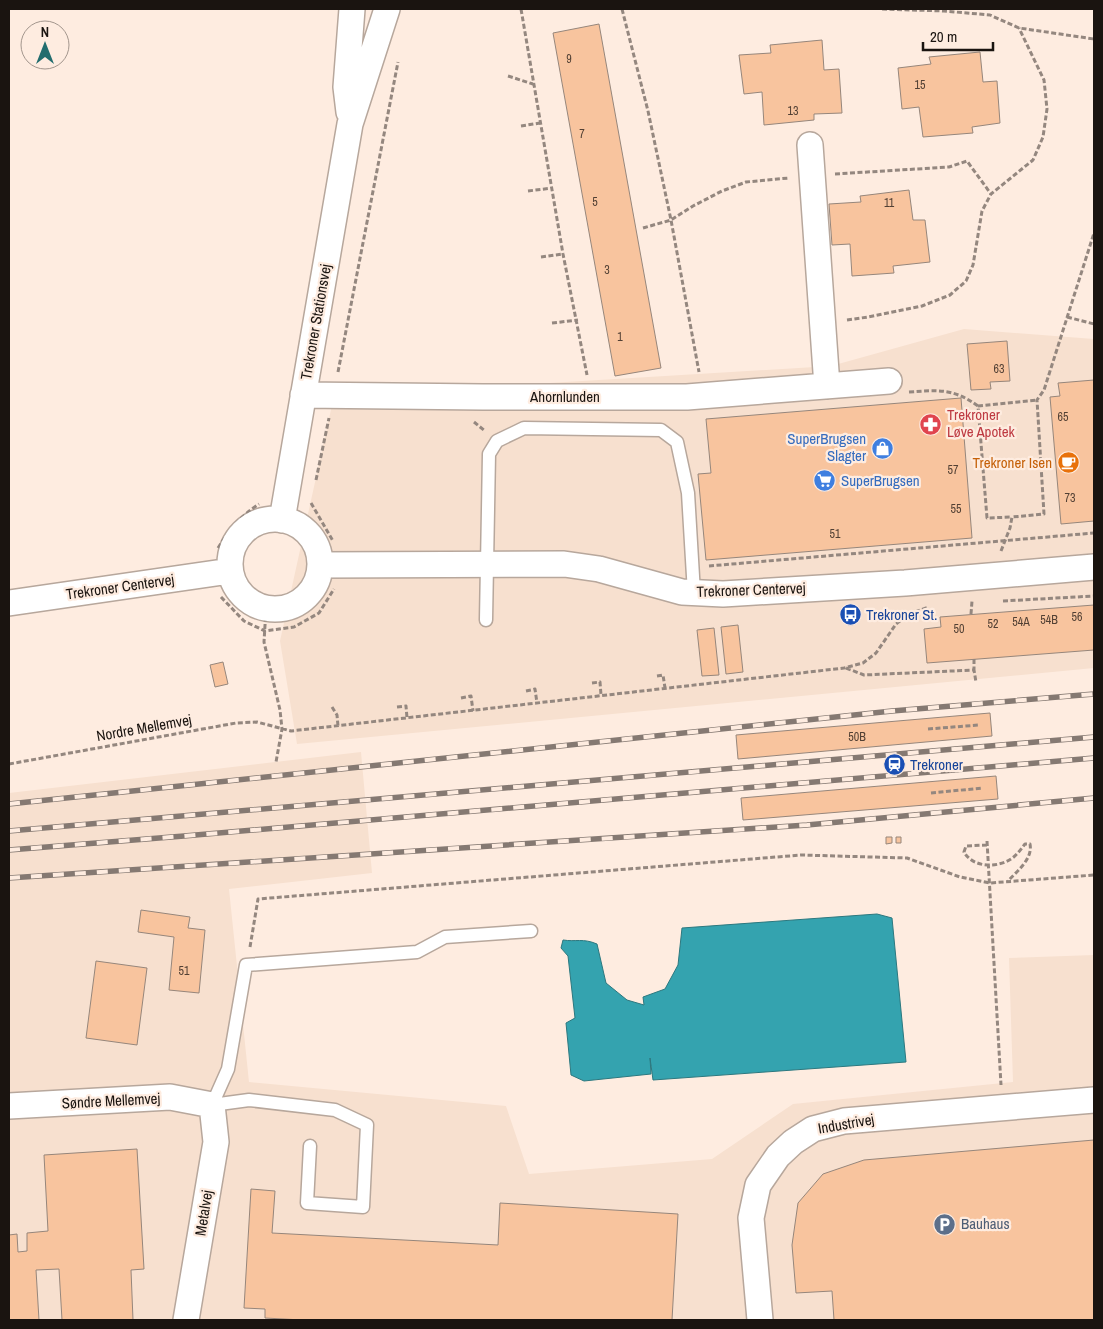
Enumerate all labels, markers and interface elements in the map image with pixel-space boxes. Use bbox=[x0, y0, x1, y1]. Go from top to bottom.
north arrow bbox=[20, 20, 70, 70]
scale bar bbox=[923, 20, 993, 52]
text: N bbox=[41, 23, 49, 41]
text: 20 m bbox=[930, 26, 957, 47]
house number: 9 bbox=[566, 51, 572, 67]
house number: 15 bbox=[915, 77, 926, 93]
house number: 13 bbox=[788, 103, 798, 119]
house number: 7 bbox=[579, 126, 585, 142]
house number: 5 bbox=[592, 194, 598, 210]
house number: 11 bbox=[884, 195, 895, 211]
street label: Trekroner Stationsvej bbox=[295, 262, 336, 381]
house number: 3 bbox=[604, 262, 610, 278]
house number: 1 bbox=[617, 329, 623, 345]
house number: 63 bbox=[994, 361, 1004, 377]
street label: Ahornlunden bbox=[529, 386, 600, 407]
place label: Trekroner Løve Apotek bbox=[947, 404, 1016, 442]
house number: 65 bbox=[1058, 409, 1069, 425]
pharmacy icon: Trekroner Løve Apotek bbox=[919, 412, 943, 436]
place label: SuperBrugsen Slagter bbox=[787, 428, 866, 466]
shop icon: SuperBrugsen Slagter bbox=[870, 436, 894, 460]
cafe icon: Trekroner Isen bbox=[1056, 451, 1080, 475]
place label: Trekroner Isen bbox=[972, 452, 1052, 473]
house number: 57 bbox=[948, 462, 959, 478]
supermarket icon: SuperBrugsen bbox=[813, 469, 837, 493]
place label: SuperBrugsen bbox=[841, 470, 920, 491]
house number: 73 bbox=[1065, 490, 1075, 506]
house number: 55 bbox=[951, 501, 962, 517]
house number: 51 bbox=[830, 526, 841, 542]
street label: Trekroner Centervej bbox=[65, 569, 175, 604]
street label: Trekroner Centervej bbox=[696, 577, 806, 602]
bus stop icon: Trekroner St. bbox=[838, 603, 862, 627]
place label: Trekroner St. bbox=[866, 604, 937, 625]
house number: 56 bbox=[1072, 609, 1082, 625]
house number: 54B bbox=[1040, 612, 1058, 628]
house number: 54A bbox=[1012, 614, 1030, 630]
house number: 52 bbox=[988, 616, 998, 632]
house number: 50 bbox=[954, 621, 964, 637]
street label: Nordre Mellemvej bbox=[95, 709, 193, 746]
house number: 50B bbox=[848, 729, 866, 745]
station icon: Trekroner bbox=[882, 753, 906, 777]
place label: Trekroner bbox=[910, 754, 963, 775]
house number: 51 bbox=[179, 963, 190, 979]
street label: Søndre Mellemvej bbox=[61, 1087, 161, 1114]
street label: Industrivej bbox=[816, 1108, 876, 1139]
street label: Metalvej bbox=[190, 1189, 217, 1237]
parking icon: Bauhaus bbox=[933, 1212, 957, 1236]
place label: Bauhaus bbox=[961, 1213, 1010, 1234]

